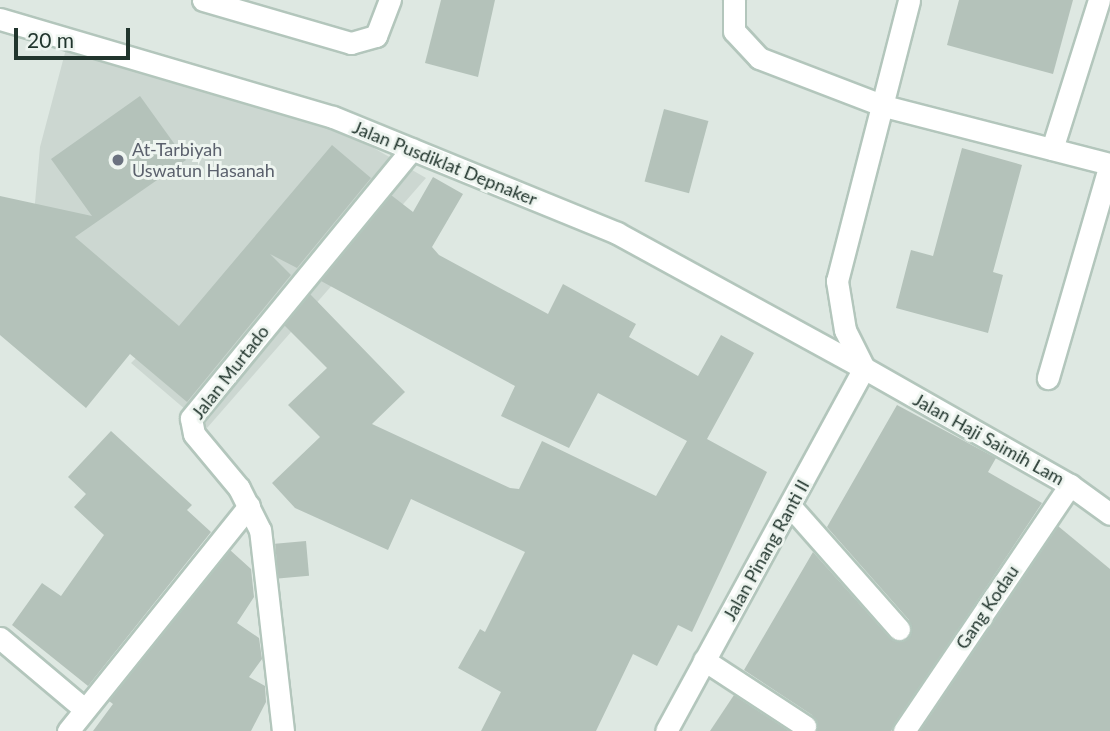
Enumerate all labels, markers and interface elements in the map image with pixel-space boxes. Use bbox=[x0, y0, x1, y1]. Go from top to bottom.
scale bar bbox=[18, 14, 133, 58]
text: 20 m bbox=[27, 27, 74, 52]
street label: Jalan Pusdiklat Depnaker bbox=[350, 116, 540, 210]
place label: At-Tarbiyah Uswatun Hasanah bbox=[132, 139, 275, 182]
marker: At-Tarbiyah Uswatun Hasanah bbox=[110, 152, 126, 168]
street label: Jalan Murtado bbox=[187, 321, 273, 423]
street label: Jalan Haji Saimih Lam bbox=[910, 388, 1068, 490]
street label: Jalan Pinang Ranti II bbox=[718, 476, 814, 624]
street label: Gang Kodau bbox=[951, 561, 1023, 653]

